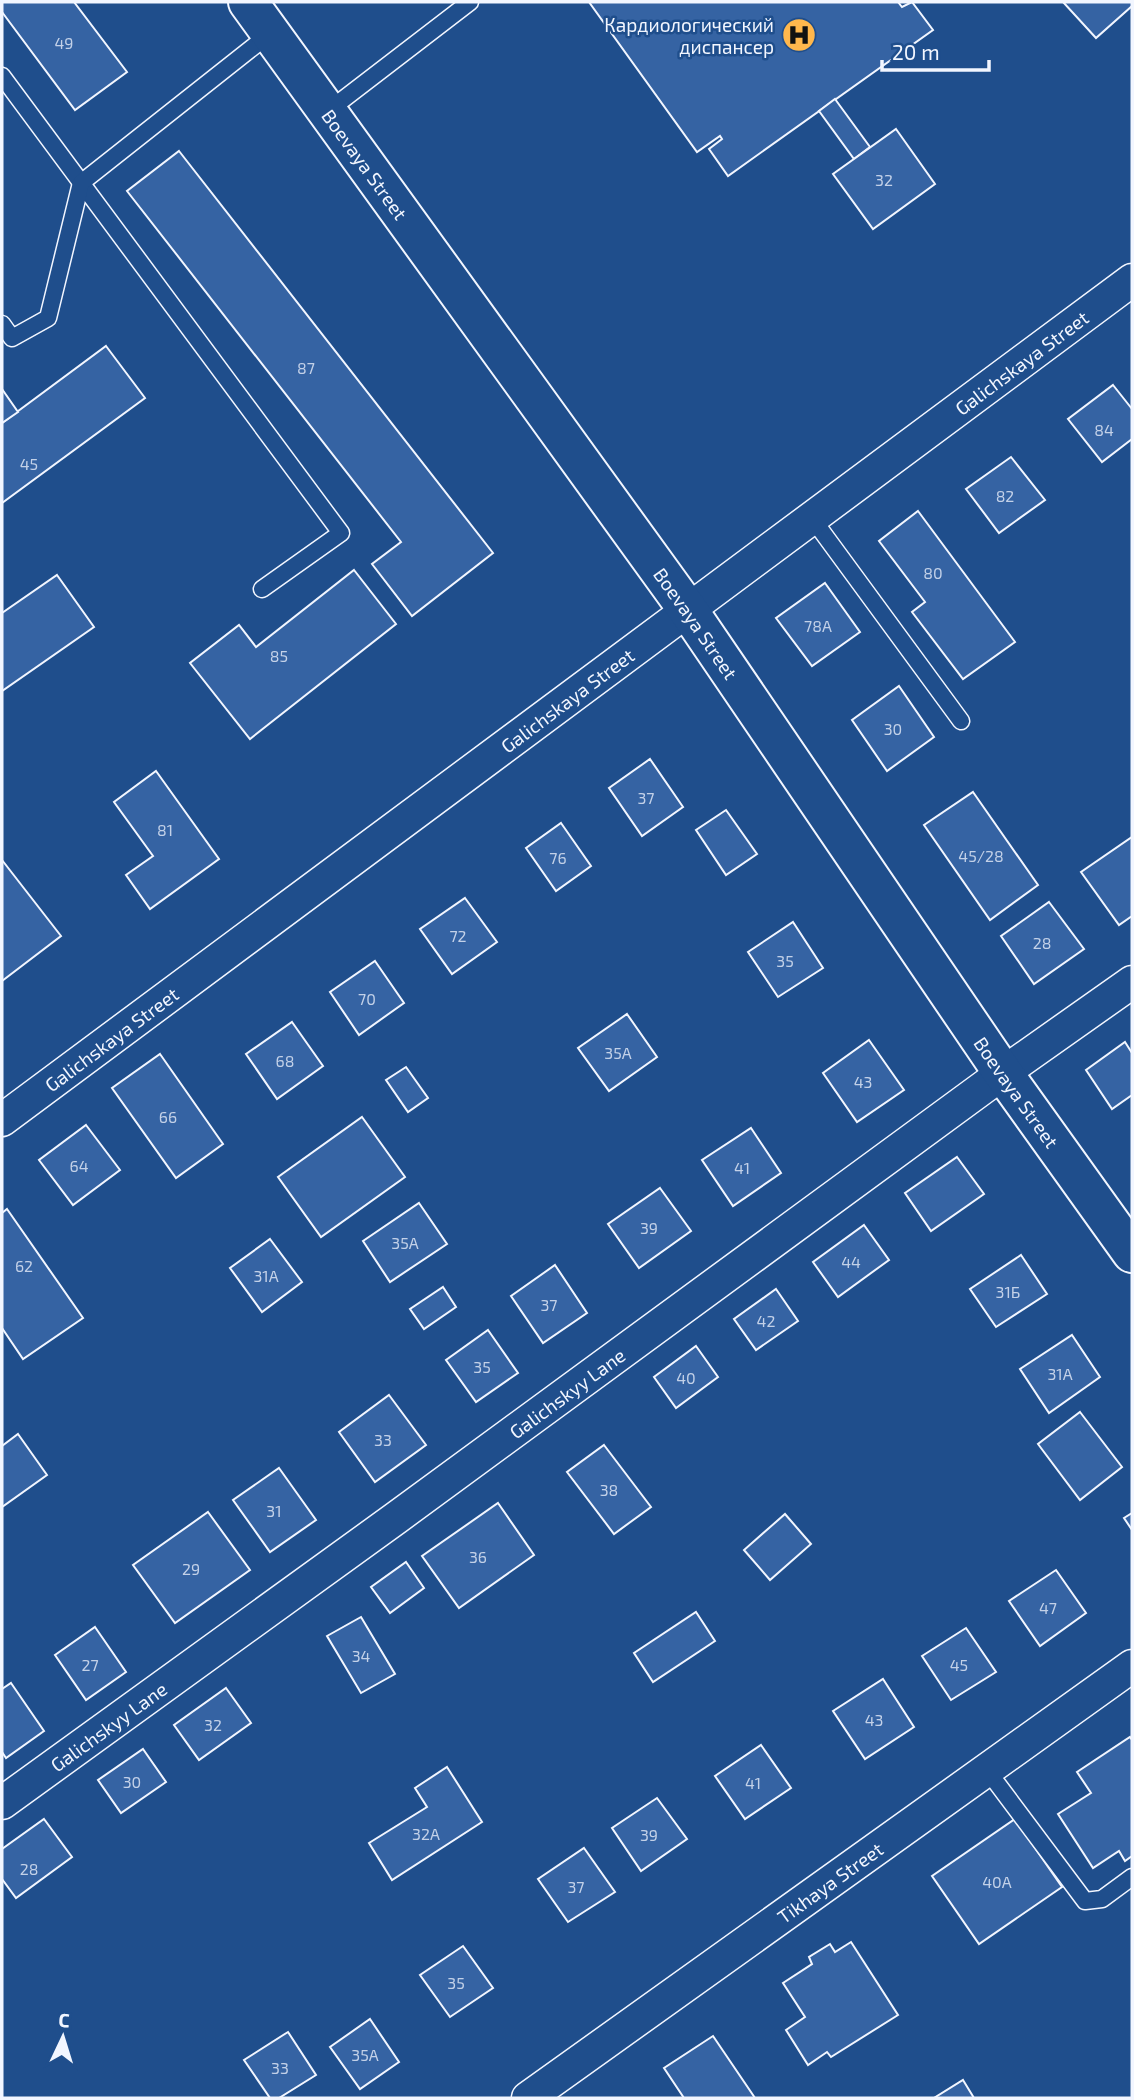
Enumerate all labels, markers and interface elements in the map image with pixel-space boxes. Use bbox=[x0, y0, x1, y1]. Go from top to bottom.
place label: Кардиологический диспансер bbox=[604, 13, 774, 58]
hospital icon: Кардиологический диспансер bbox=[780, 16, 818, 54]
scale bar bbox=[882, 28, 989, 72]
house number: 49 bbox=[55, 33, 74, 52]
text: 20 m bbox=[892, 39, 940, 64]
street label: Boevaya Street bbox=[318, 104, 413, 224]
house number: 32 bbox=[875, 170, 893, 189]
street label: Galichskaya Street bbox=[950, 305, 1092, 419]
house number: 87 bbox=[297, 358, 315, 377]
house number: 84 bbox=[1094, 420, 1114, 439]
house number: 45 bbox=[20, 454, 38, 473]
house number: 82 bbox=[996, 486, 1014, 505]
street label: Boevaya Street bbox=[649, 563, 743, 683]
house number: 80 bbox=[923, 563, 943, 582]
house number: 78А bbox=[804, 616, 832, 635]
street label: Galichskaya Street bbox=[496, 643, 638, 757]
house number: 85 bbox=[270, 646, 288, 665]
house number: 30 bbox=[884, 719, 902, 738]
house number: 37 bbox=[637, 788, 655, 807]
house number: 81 bbox=[157, 820, 173, 839]
house number: 45/28 bbox=[958, 846, 1004, 865]
house number: 76 bbox=[549, 848, 567, 867]
house number: 72 bbox=[449, 926, 467, 945]
house number: 28 bbox=[1033, 933, 1051, 952]
house number: 35 bbox=[776, 951, 794, 970]
street label: Galichskaya Street bbox=[40, 982, 182, 1096]
house number: 70 bbox=[358, 989, 376, 1008]
street label: Boevaya Street bbox=[970, 1032, 1064, 1152]
house number: 35А bbox=[604, 1043, 632, 1062]
house number: 68 bbox=[276, 1051, 294, 1070]
house number: 43 bbox=[854, 1072, 872, 1091]
house number: 66 bbox=[159, 1107, 177, 1126]
house number: 64 bbox=[70, 1156, 89, 1175]
house number: 41 bbox=[734, 1158, 750, 1177]
house number: 39 bbox=[640, 1218, 658, 1237]
house number: 35А bbox=[391, 1233, 419, 1252]
house number: 44 bbox=[841, 1252, 861, 1271]
house number: 62 bbox=[15, 1256, 33, 1275]
house number: 31А bbox=[253, 1266, 279, 1285]
house number: 31Б bbox=[996, 1282, 1020, 1301]
house number: 37 bbox=[540, 1295, 558, 1314]
house number: 42 bbox=[757, 1311, 775, 1330]
street label: Galichskyy Lane bbox=[504, 1343, 629, 1443]
house number: 35 bbox=[473, 1357, 491, 1376]
house number: 31А bbox=[1047, 1364, 1073, 1383]
house number: 40 bbox=[676, 1368, 696, 1387]
house number: 33 bbox=[374, 1430, 392, 1449]
house number: 38 bbox=[600, 1480, 618, 1499]
house number: 31 bbox=[266, 1501, 282, 1520]
house number: 36 bbox=[469, 1547, 487, 1566]
house number: 29 bbox=[182, 1559, 200, 1578]
house number: 47 bbox=[1039, 1598, 1057, 1617]
house number: 34 bbox=[352, 1646, 371, 1665]
house number: 27 bbox=[81, 1655, 99, 1674]
house number: 45 bbox=[950, 1655, 968, 1674]
street label: Galichskyy Lane bbox=[46, 1677, 171, 1776]
house number: 43 bbox=[865, 1710, 883, 1729]
house number: 32 bbox=[204, 1715, 222, 1734]
house number: 30 bbox=[123, 1772, 141, 1791]
house number: 41 bbox=[745, 1773, 761, 1792]
house number: 32А bbox=[412, 1824, 440, 1843]
house number: 39 bbox=[640, 1825, 658, 1844]
street label: Tikhaya Street bbox=[772, 1837, 887, 1928]
house number: 28 bbox=[20, 1859, 38, 1878]
house number: 40А bbox=[982, 1872, 1012, 1891]
house number: 37 bbox=[567, 1877, 585, 1896]
house number: 35 bbox=[447, 1973, 465, 1992]
north arrow bbox=[28, 2002, 98, 2072]
text: С bbox=[58, 2008, 71, 2031]
house number: 35А bbox=[351, 2045, 379, 2064]
house number: 33 bbox=[271, 2058, 289, 2077]

